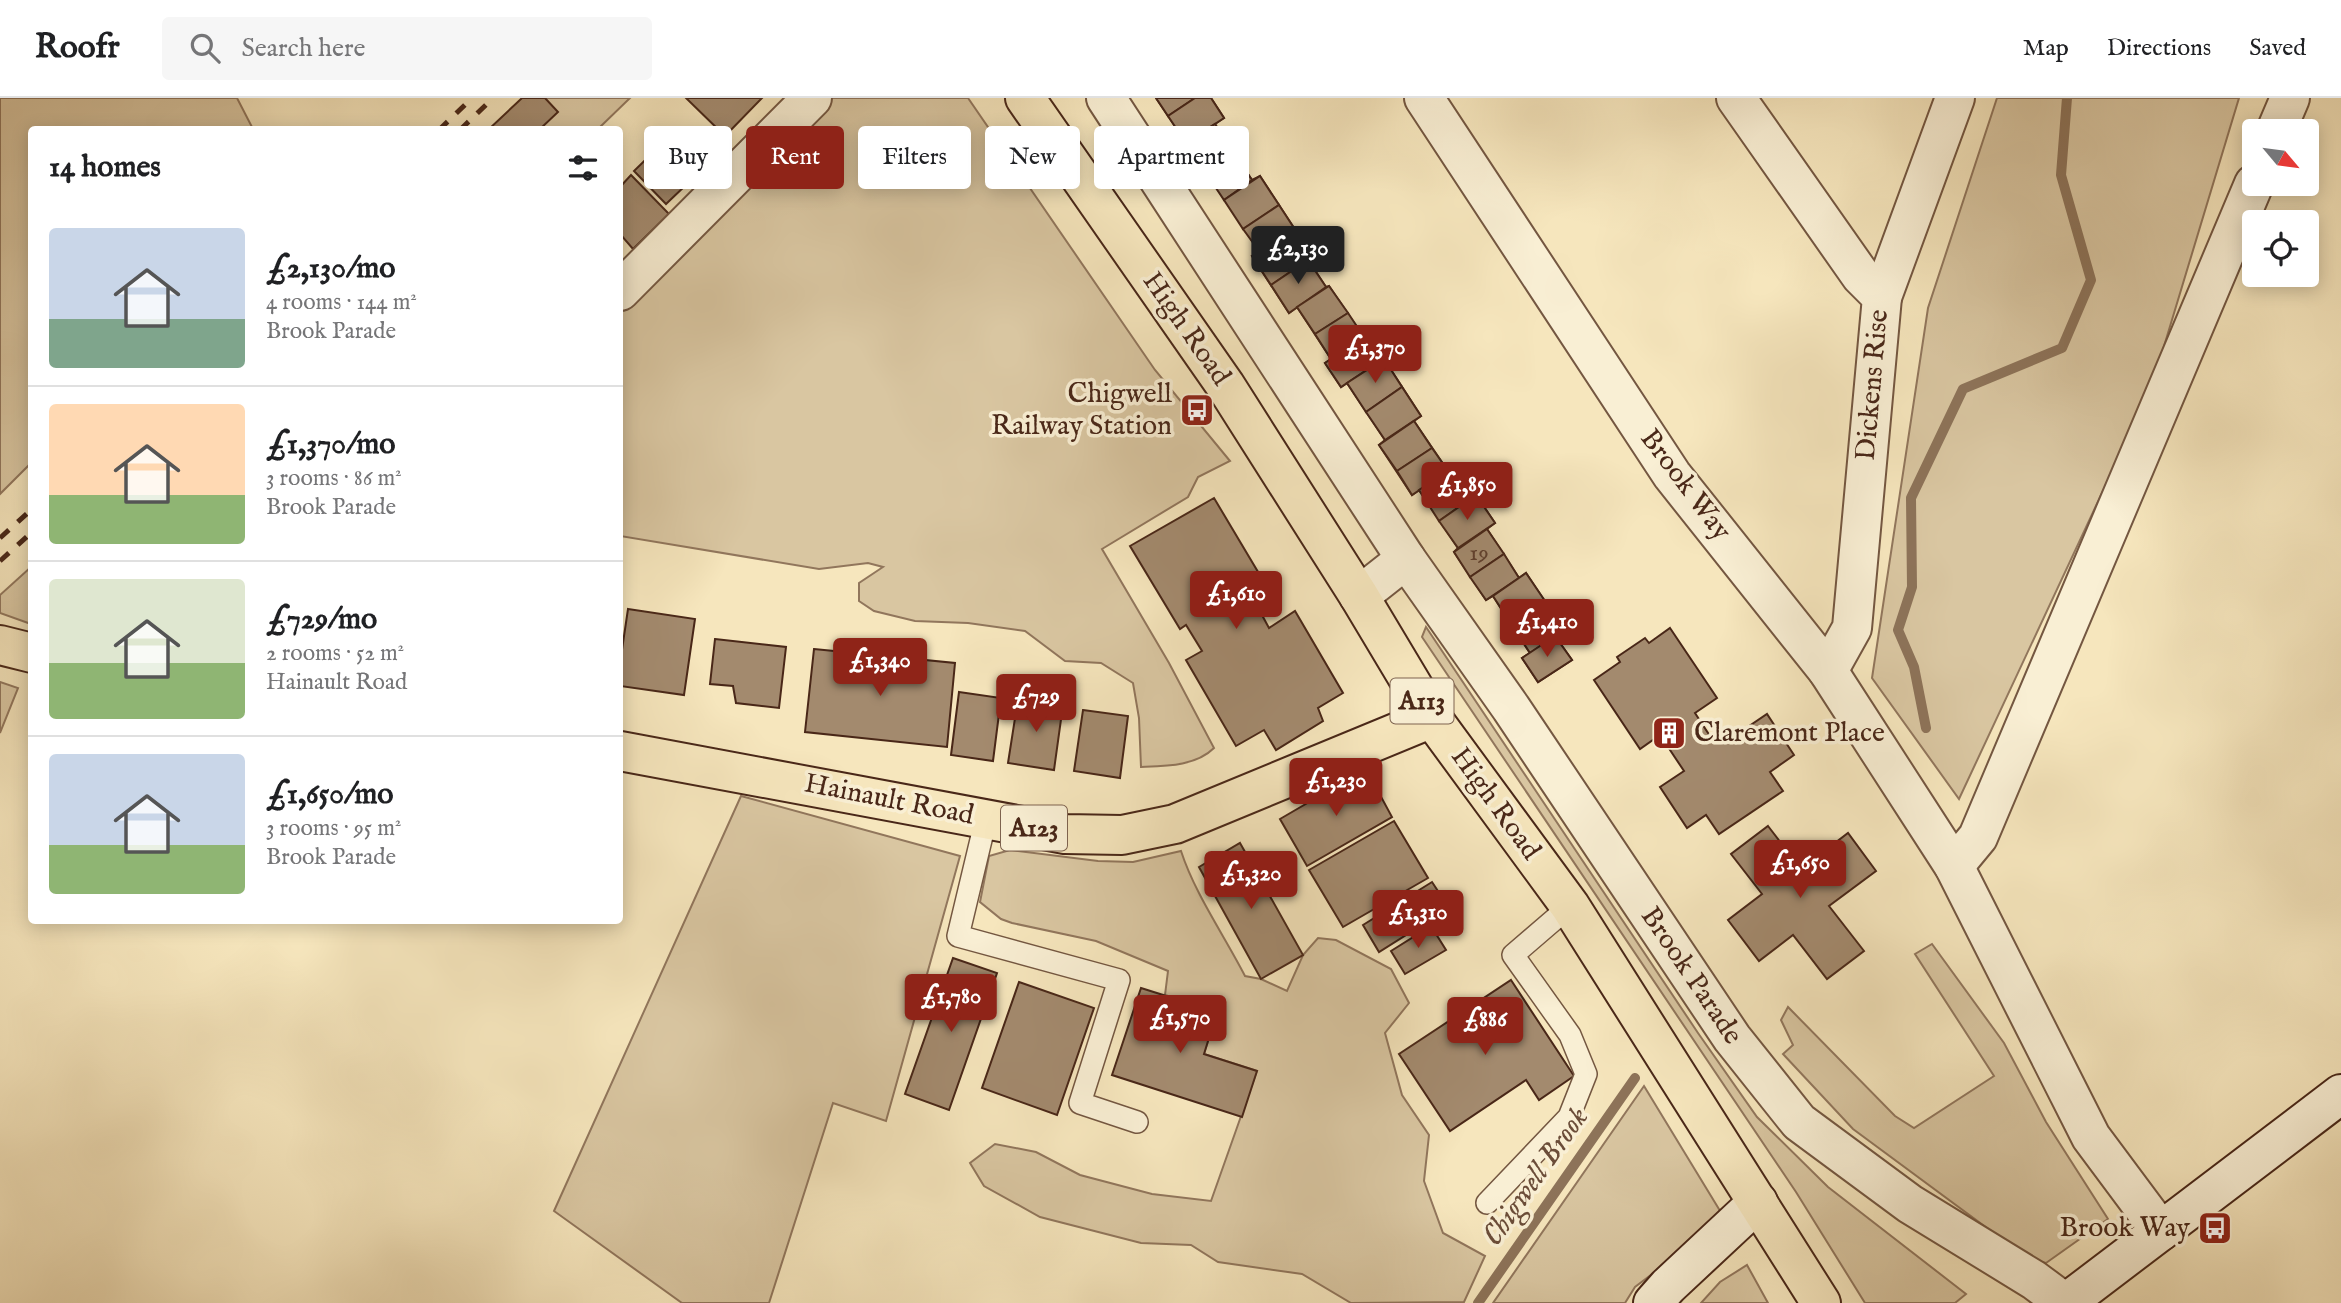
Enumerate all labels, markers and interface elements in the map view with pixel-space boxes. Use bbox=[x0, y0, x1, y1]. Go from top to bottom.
search box bbox=[162, 17, 652, 80]
text: Roofr bbox=[35, 27, 120, 69]
icon: search bbox=[186, 29, 224, 67]
text: Search here bbox=[242, 32, 365, 65]
text: Map bbox=[2023, 33, 2069, 64]
text: Directions bbox=[2107, 33, 2211, 64]
text: Saved bbox=[2249, 33, 2306, 64]
north arrow bbox=[2242, 119, 2319, 196]
map controls bbox=[2242, 119, 2319, 287]
chip: Buy bbox=[644, 126, 732, 189]
chip: Rent bbox=[746, 126, 844, 189]
chip: Filters bbox=[858, 126, 971, 189]
chip: New bbox=[985, 126, 1080, 189]
chip: Apartment bbox=[1094, 126, 1249, 189]
text: 14 homes bbox=[49, 149, 161, 187]
icon: filters bbox=[564, 149, 602, 187]
button: locate bbox=[2242, 210, 2319, 287]
pin: £2,130 bbox=[1241, 226, 1355, 286]
text: £2,130 bbox=[1267, 234, 1329, 263]
text: £2,130/mo bbox=[266, 250, 395, 288]
icon: home bbox=[105, 256, 189, 340]
street label: High Road bbox=[1134, 265, 1238, 393]
text: 4 rooms · 144 m² bbox=[266, 288, 417, 317]
street label: Dickens Rise bbox=[1849, 308, 1897, 462]
text: Brook Parade bbox=[266, 317, 396, 346]
pin: £1,370 bbox=[1318, 326, 1432, 385]
text: £1,370 bbox=[1344, 333, 1406, 362]
place label: Chigwell Railway Station bbox=[991, 377, 1172, 444]
bus stop icon: Chigwell Railway Station bbox=[1178, 391, 1216, 429]
street label: Brook Way bbox=[1632, 422, 1738, 548]
text: £1,370/mo bbox=[266, 426, 395, 464]
icon: home bbox=[105, 432, 189, 516]
pin: £1,850 bbox=[1410, 462, 1524, 522]
text: 3 rooms · 86 m² bbox=[266, 464, 402, 493]
text: £1,850 bbox=[1437, 470, 1497, 499]
text: Brook Parade bbox=[266, 493, 396, 522]
house number: 19 bbox=[1469, 538, 1489, 569]
pin: £1,610 bbox=[1179, 572, 1293, 631]
text: £1,610 bbox=[1206, 579, 1266, 608]
pin: £1,410 bbox=[1490, 600, 1604, 659]
text: £729/mo bbox=[266, 601, 377, 639]
icon: home bbox=[105, 607, 189, 691]
text: £1,410 bbox=[1516, 607, 1578, 636]
pin: £1,340 bbox=[823, 638, 937, 698]
text: 2 rooms · 52 m² bbox=[266, 639, 404, 668]
text: £1,340 bbox=[849, 646, 911, 675]
text: Hainault Road bbox=[266, 668, 407, 697]
pin: £729 bbox=[995, 674, 1077, 734]
road number: A113 bbox=[1390, 678, 1454, 723]
text: £729 bbox=[1012, 682, 1060, 711]
building icon: Claremont Place bbox=[1650, 714, 1688, 752]
place label: Claremont Place bbox=[1694, 716, 1885, 751]
street label: High Road bbox=[1442, 741, 1548, 867]
pin: £1,230 bbox=[1279, 758, 1393, 818]
street label: Hainault Road bbox=[801, 766, 977, 834]
text: £1,230 bbox=[1305, 766, 1367, 795]
text: £1,650/mo bbox=[266, 776, 394, 814]
icon: home bbox=[105, 782, 189, 866]
road number: A123 bbox=[1001, 806, 1067, 850]
text: 3 rooms · 95 m² bbox=[266, 814, 401, 843]
pin: £1,650 bbox=[1743, 840, 1857, 900]
text: Brook Parade bbox=[266, 843, 396, 872]
text: £1,650 bbox=[1770, 848, 1830, 877]
pin: £1,320 bbox=[1194, 852, 1308, 911]
text: £1,320 bbox=[1220, 859, 1282, 888]
pin: £1,310 bbox=[1361, 890, 1475, 950]
text: £1,310 bbox=[1389, 898, 1447, 927]
street label: Brook Parade bbox=[1632, 901, 1750, 1051]
pin: £1,780 bbox=[894, 974, 1008, 1034]
text: £1,780 bbox=[921, 982, 981, 1011]
pin: £1,570 bbox=[1123, 996, 1237, 1055]
pin: £886 bbox=[1444, 998, 1526, 1057]
text: £1,570 bbox=[1149, 1003, 1211, 1032]
text: £886 bbox=[1463, 1005, 1507, 1034]
water label: Chigwell Brook bbox=[1474, 1100, 1598, 1254]
bus stop icon: Brook Way bbox=[2196, 1209, 2234, 1247]
place label: Brook Way bbox=[2059, 1211, 2190, 1246]

